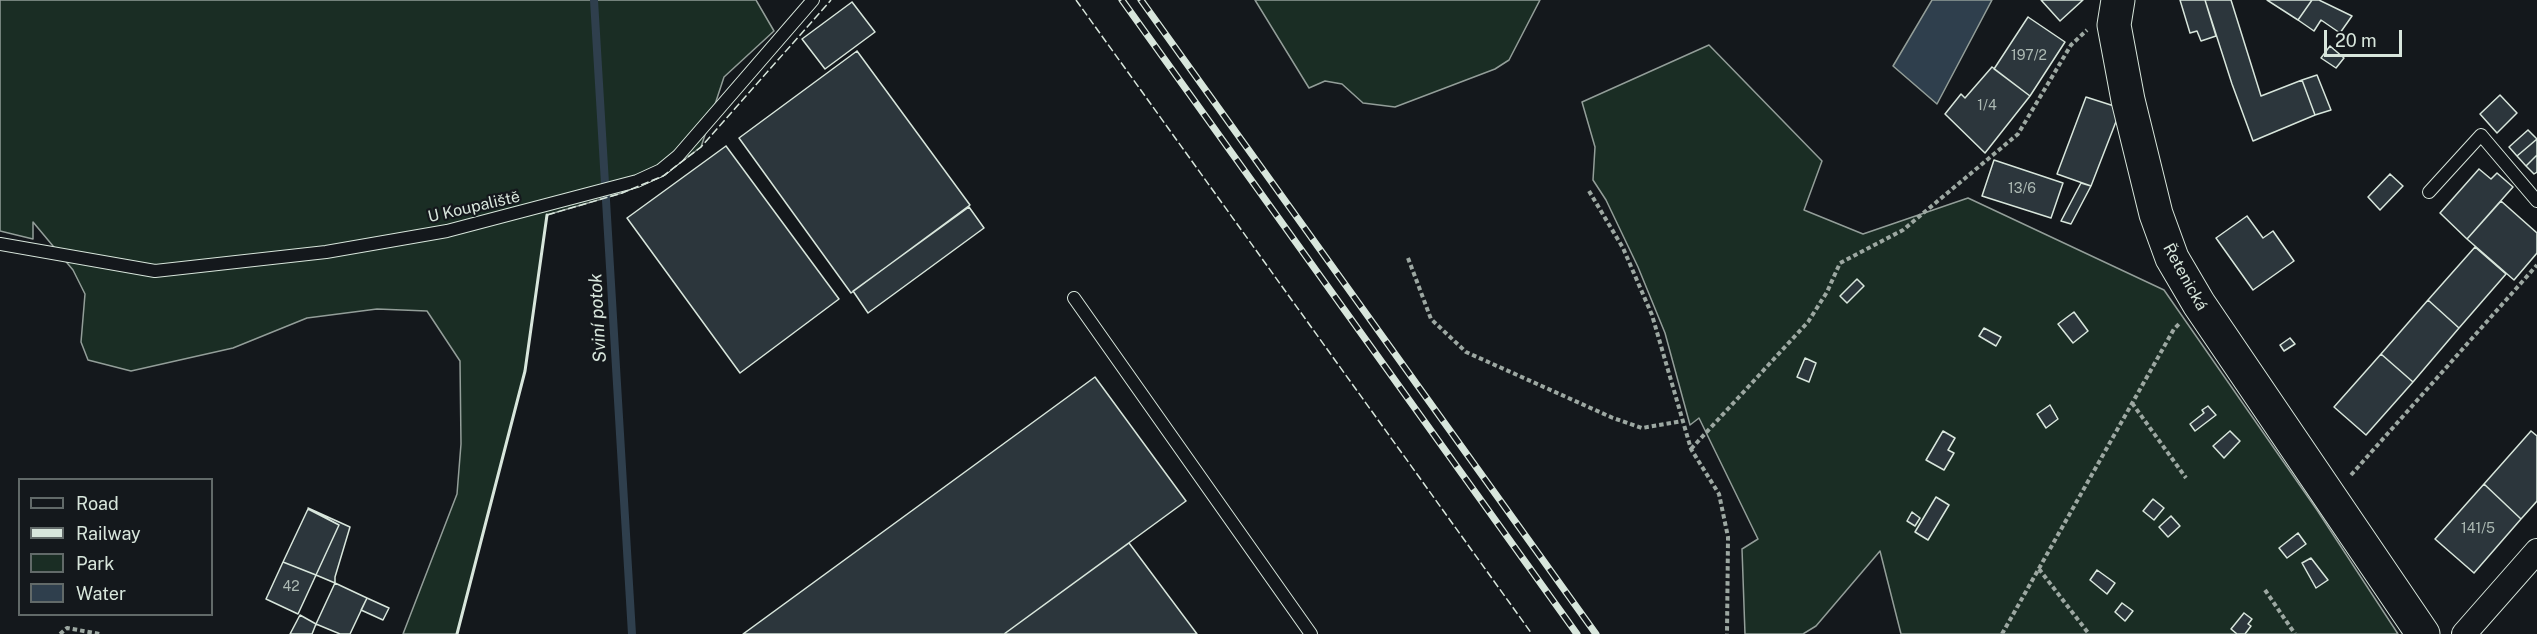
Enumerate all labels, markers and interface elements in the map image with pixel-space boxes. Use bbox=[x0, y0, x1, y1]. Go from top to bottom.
scale bar bbox=[2327, 18, 2405, 56]
text: 20 m bbox=[2335, 30, 2377, 51]
house number: 197/2 bbox=[2011, 48, 2047, 64]
house number: 1/4 bbox=[1977, 98, 1997, 114]
house number: 13/6 bbox=[2008, 181, 2036, 197]
street label: U Koupaliště bbox=[426, 187, 522, 227]
street label: Řetenická bbox=[2159, 240, 2211, 314]
water label: Sviní potok bbox=[585, 273, 611, 363]
legend bbox=[18, 478, 213, 616]
text: Road bbox=[76, 493, 119, 514]
house number: 141/5 bbox=[2461, 521, 2495, 537]
text: Railway bbox=[76, 523, 141, 544]
text: Park bbox=[76, 553, 114, 574]
house number: 42 bbox=[282, 579, 300, 595]
text: Water bbox=[76, 583, 126, 604]

